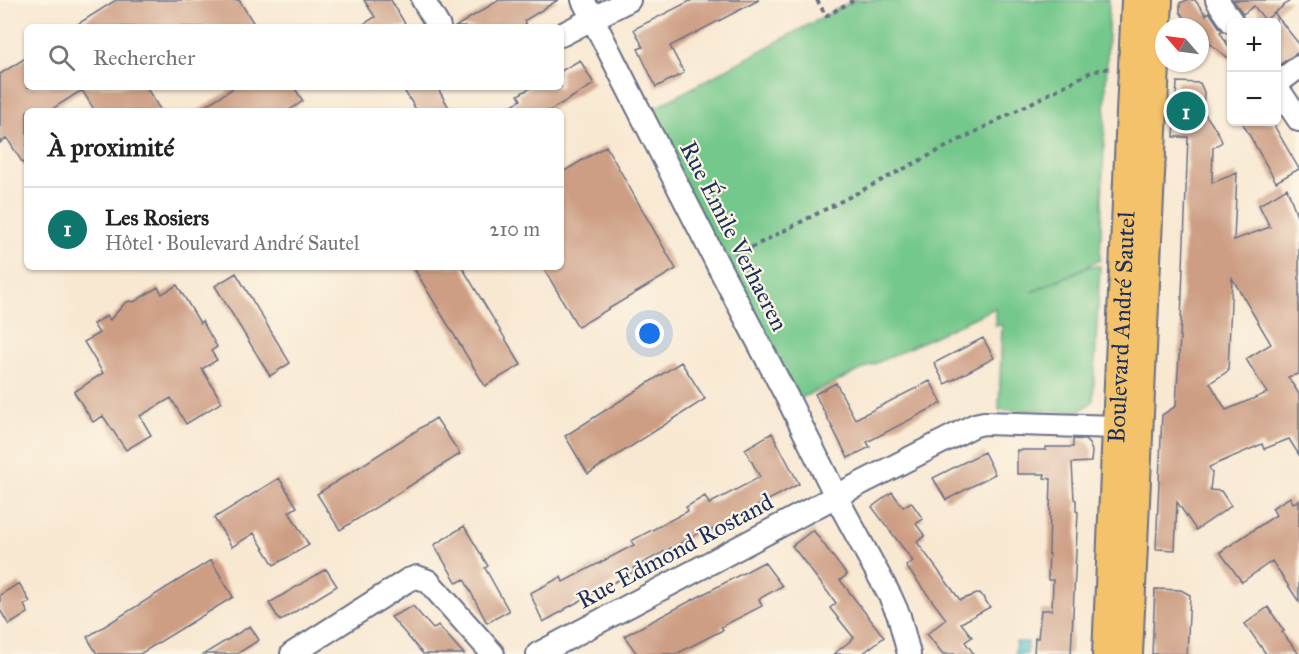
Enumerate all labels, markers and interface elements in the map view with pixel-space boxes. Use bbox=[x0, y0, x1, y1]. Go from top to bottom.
north arrow bbox=[1155, 18, 1209, 72]
map controls bbox=[1227, 18, 1281, 126]
button: + bbox=[1227, 18, 1281, 72]
search box bbox=[24, 24, 564, 90]
icon: search bbox=[45, 41, 78, 74]
text: Rechercher bbox=[93, 44, 195, 71]
button: − bbox=[1227, 72, 1281, 126]
pin: 1 bbox=[1166, 88, 1206, 134]
text: À proximité bbox=[48, 131, 174, 163]
street label: Rue Émile Verhaeren bbox=[673, 136, 795, 336]
text: Les Rosiers bbox=[105, 204, 209, 231]
street label: Boulevard André Sautel bbox=[1101, 210, 1142, 444]
text: 1 bbox=[64, 217, 71, 241]
text: 210 m bbox=[490, 217, 540, 241]
text: Hôtel · Boulevard André Sautel bbox=[105, 231, 359, 255]
your location bbox=[635, 319, 664, 348]
street label: Rue Edmond Rostand bbox=[572, 487, 778, 615]

